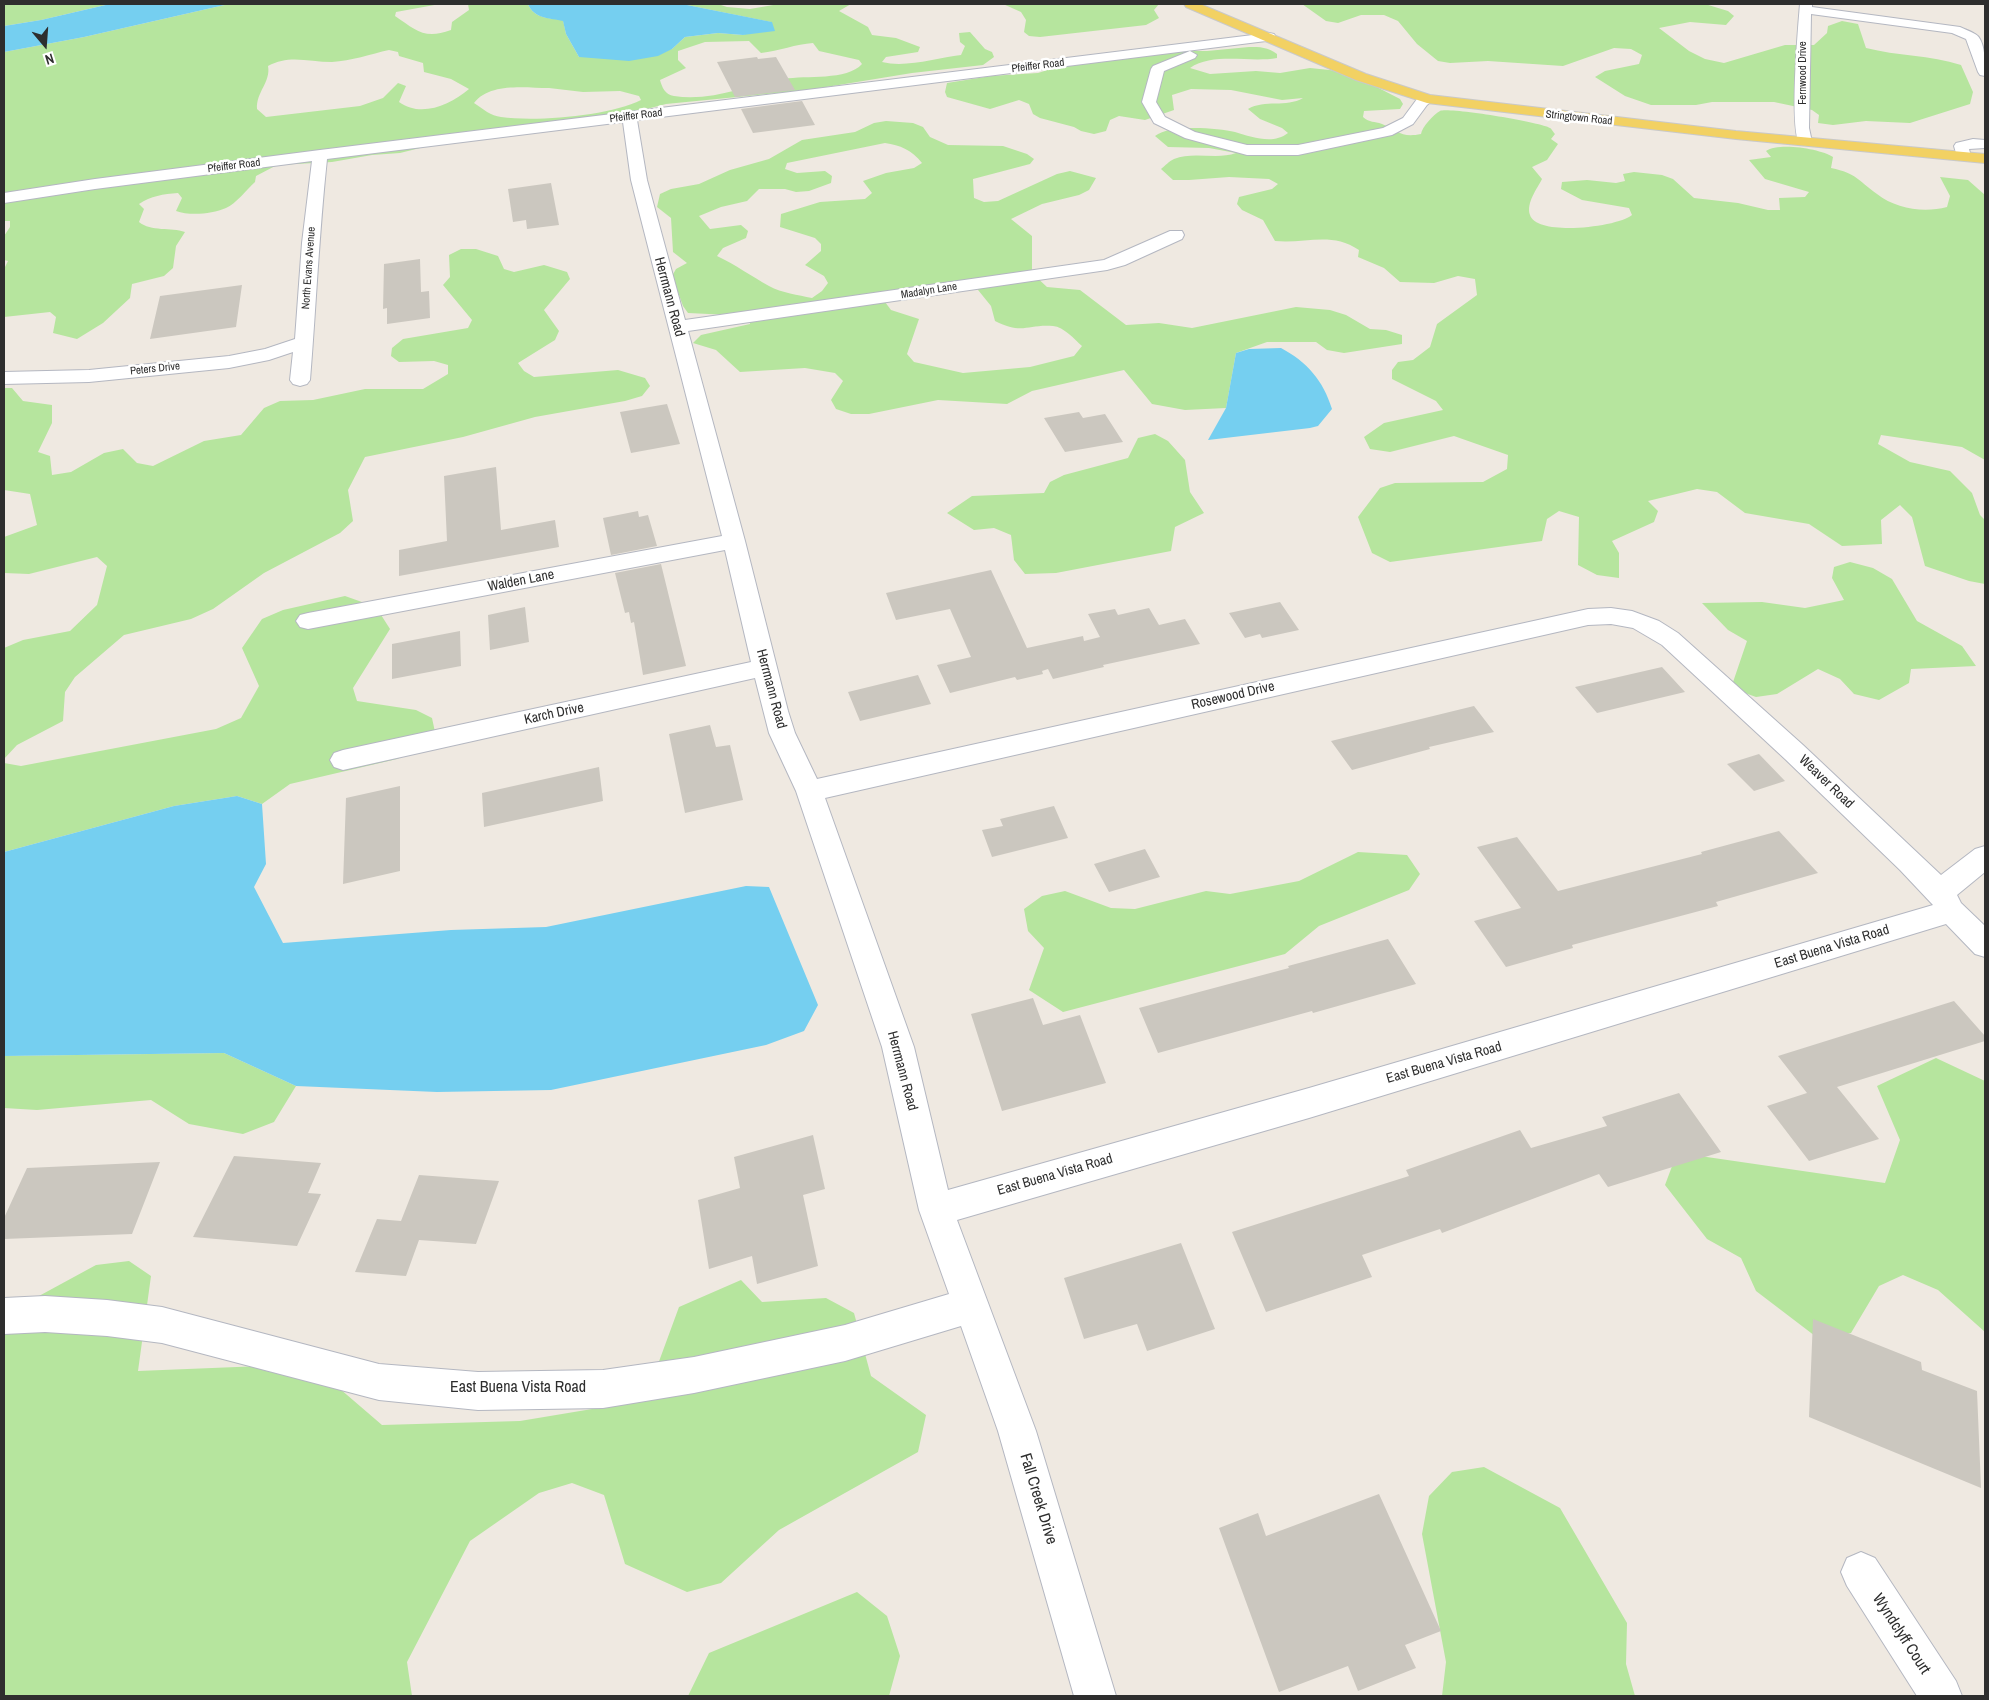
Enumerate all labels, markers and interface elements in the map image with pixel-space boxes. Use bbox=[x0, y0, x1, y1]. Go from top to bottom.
north arrow bbox=[20, 20, 70, 70]
street label: Fernwood Drive bbox=[1796, 41, 1810, 105]
text: N bbox=[43, 49, 56, 69]
street label: Pfeiffer Road bbox=[1011, 56, 1065, 76]
street label: Pfeiffer Road bbox=[609, 106, 663, 126]
street label: Stringtown Road bbox=[1545, 108, 1613, 128]
street label: Pfeiffer Road bbox=[207, 156, 261, 176]
street label: North Evans Avenue bbox=[300, 226, 318, 310]
street label: Herrmann Road bbox=[650, 255, 688, 339]
street label: Madalyn Lane bbox=[900, 280, 958, 302]
street label: Peters Drive bbox=[129, 360, 181, 378]
street label: Walden Lane bbox=[486, 566, 556, 596]
street label: Herrmann Road bbox=[752, 647, 790, 731]
street label: Rosewood Drive bbox=[1190, 678, 1276, 714]
street label: Karch Drive bbox=[523, 699, 585, 729]
street label: Weaver Road bbox=[1795, 752, 1857, 812]
street label: East Buena Vista Road bbox=[1773, 922, 1891, 972]
street label: Herrmann Road bbox=[883, 1029, 921, 1113]
street label: East Buena Vista Road bbox=[1384, 1039, 1504, 1087]
street label: East Buena Vista Road bbox=[995, 1151, 1115, 1199]
street label: East Buena Vista Road bbox=[450, 1378, 586, 1398]
street label: Fall Creek Drive bbox=[1015, 1451, 1061, 1547]
street label: Wyndclyff Court bbox=[1868, 1590, 1934, 1678]

